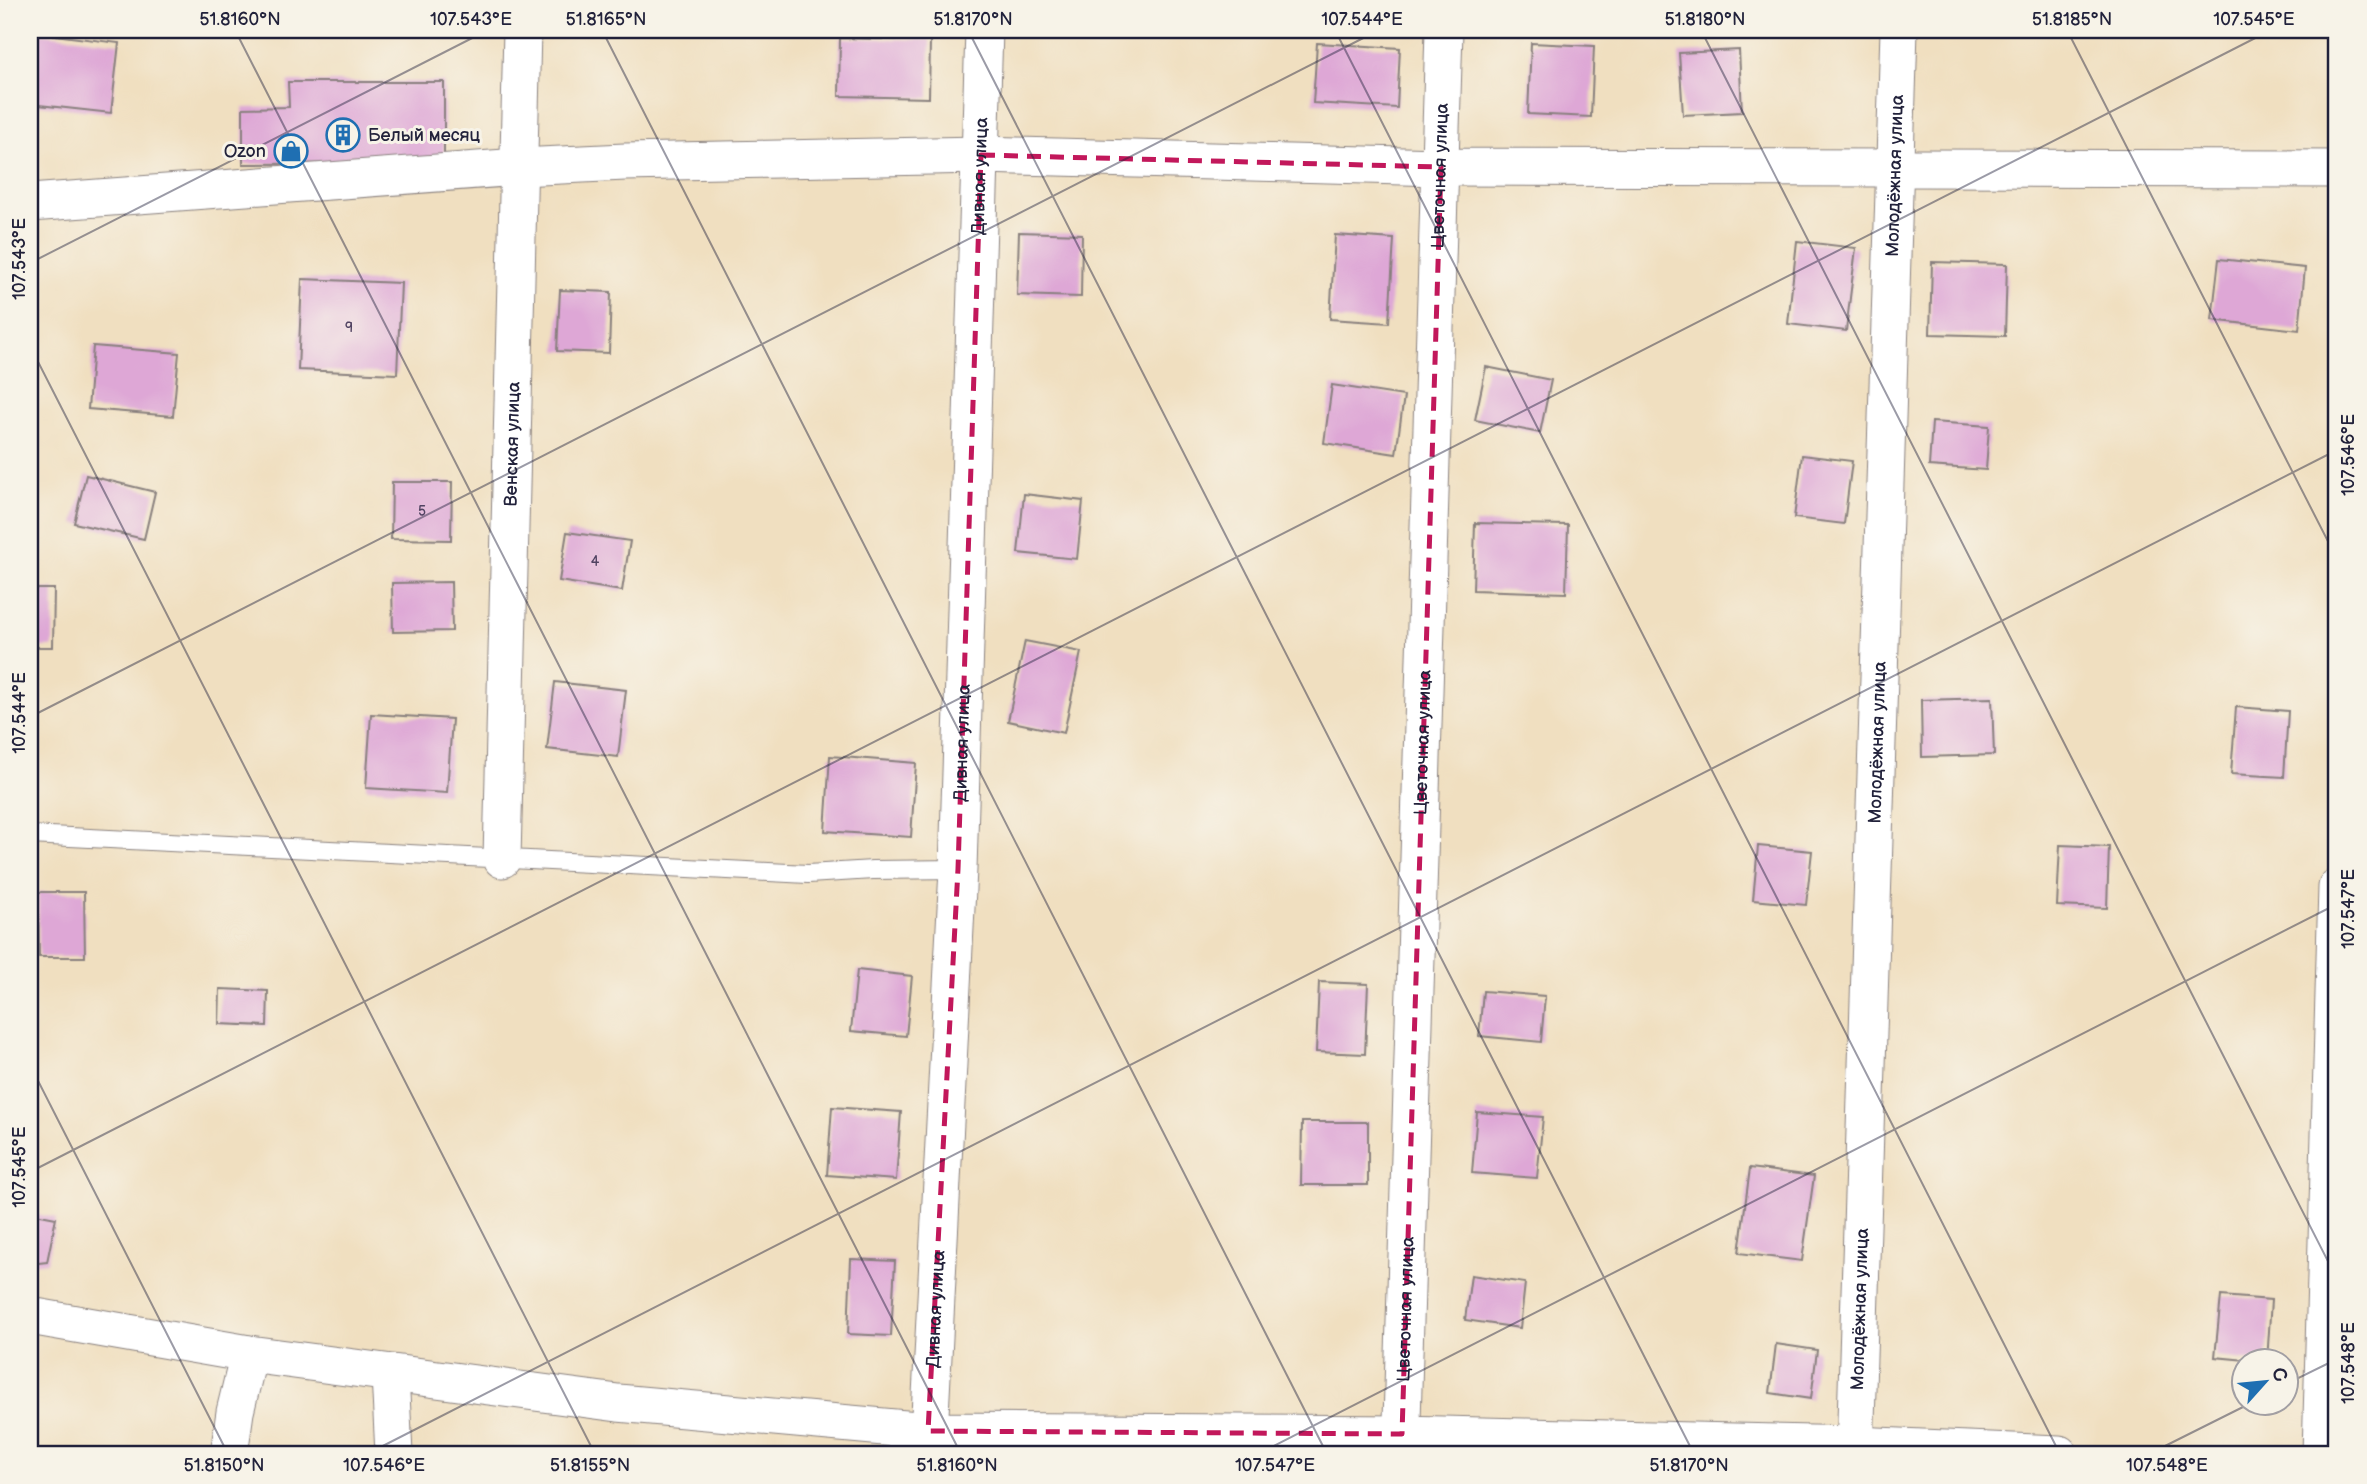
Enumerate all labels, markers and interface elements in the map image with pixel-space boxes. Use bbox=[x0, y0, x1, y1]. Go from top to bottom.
text: 51.8160°N bbox=[199, 9, 281, 30]
text: 107.543°E bbox=[430, 9, 512, 30]
text: 51.8165°N bbox=[565, 9, 647, 30]
text: 51.8170°N bbox=[933, 9, 1013, 30]
text: 107.544°E bbox=[1321, 9, 1403, 30]
text: 51.8180°N bbox=[1664, 9, 1746, 30]
text: 51.8185°N bbox=[2032, 9, 2112, 30]
text: 107.545°E bbox=[2213, 9, 2295, 30]
street label: Молодёжная улица bbox=[1882, 94, 1908, 257]
street label: Цветочная улица bbox=[1427, 102, 1453, 249]
building icon: Белый месяц bbox=[324, 116, 362, 154]
street label: Дивная улица bbox=[968, 117, 992, 235]
place label: Белый месяц bbox=[368, 125, 481, 146]
shop icon: Ozon bbox=[272, 132, 310, 170]
place label: Ozon bbox=[224, 141, 266, 162]
text: 107.543°E bbox=[9, 218, 30, 300]
house number: 9 bbox=[345, 319, 353, 336]
street label: Венская улица bbox=[501, 381, 525, 507]
text: 107.546°E bbox=[2338, 414, 2359, 496]
house number: 5 bbox=[418, 503, 426, 520]
house number: 4 bbox=[591, 553, 600, 570]
street label: Молодёжная улица bbox=[1864, 661, 1891, 824]
street label: Цветочная улица bbox=[1410, 669, 1436, 815]
text: 107.544°E bbox=[9, 672, 30, 754]
street label: Дивная улица bbox=[950, 683, 975, 802]
text: 107.547°E bbox=[2338, 869, 2359, 949]
text: 107.545°E bbox=[9, 1126, 30, 1208]
street label: Молодёжная улица bbox=[1847, 1227, 1873, 1391]
street label: Цветочная улица bbox=[1393, 1236, 1419, 1382]
street label: Дивная улица bbox=[922, 1250, 949, 1369]
text: 107.548°E bbox=[2338, 1322, 2359, 1404]
north arrow bbox=[2230, 1348, 2300, 1418]
text: С bbox=[2266, 1364, 2292, 1386]
text: 51.8150°N bbox=[184, 1455, 264, 1476]
text: 107.546°E bbox=[343, 1455, 425, 1476]
text: 51.8155°N bbox=[550, 1455, 630, 1476]
text: 51.8160°N bbox=[916, 1455, 998, 1476]
text: 107.547°E bbox=[1235, 1455, 1315, 1476]
text: 51.8170°N bbox=[1649, 1455, 1729, 1476]
text: 107.548°E bbox=[2126, 1455, 2208, 1476]

